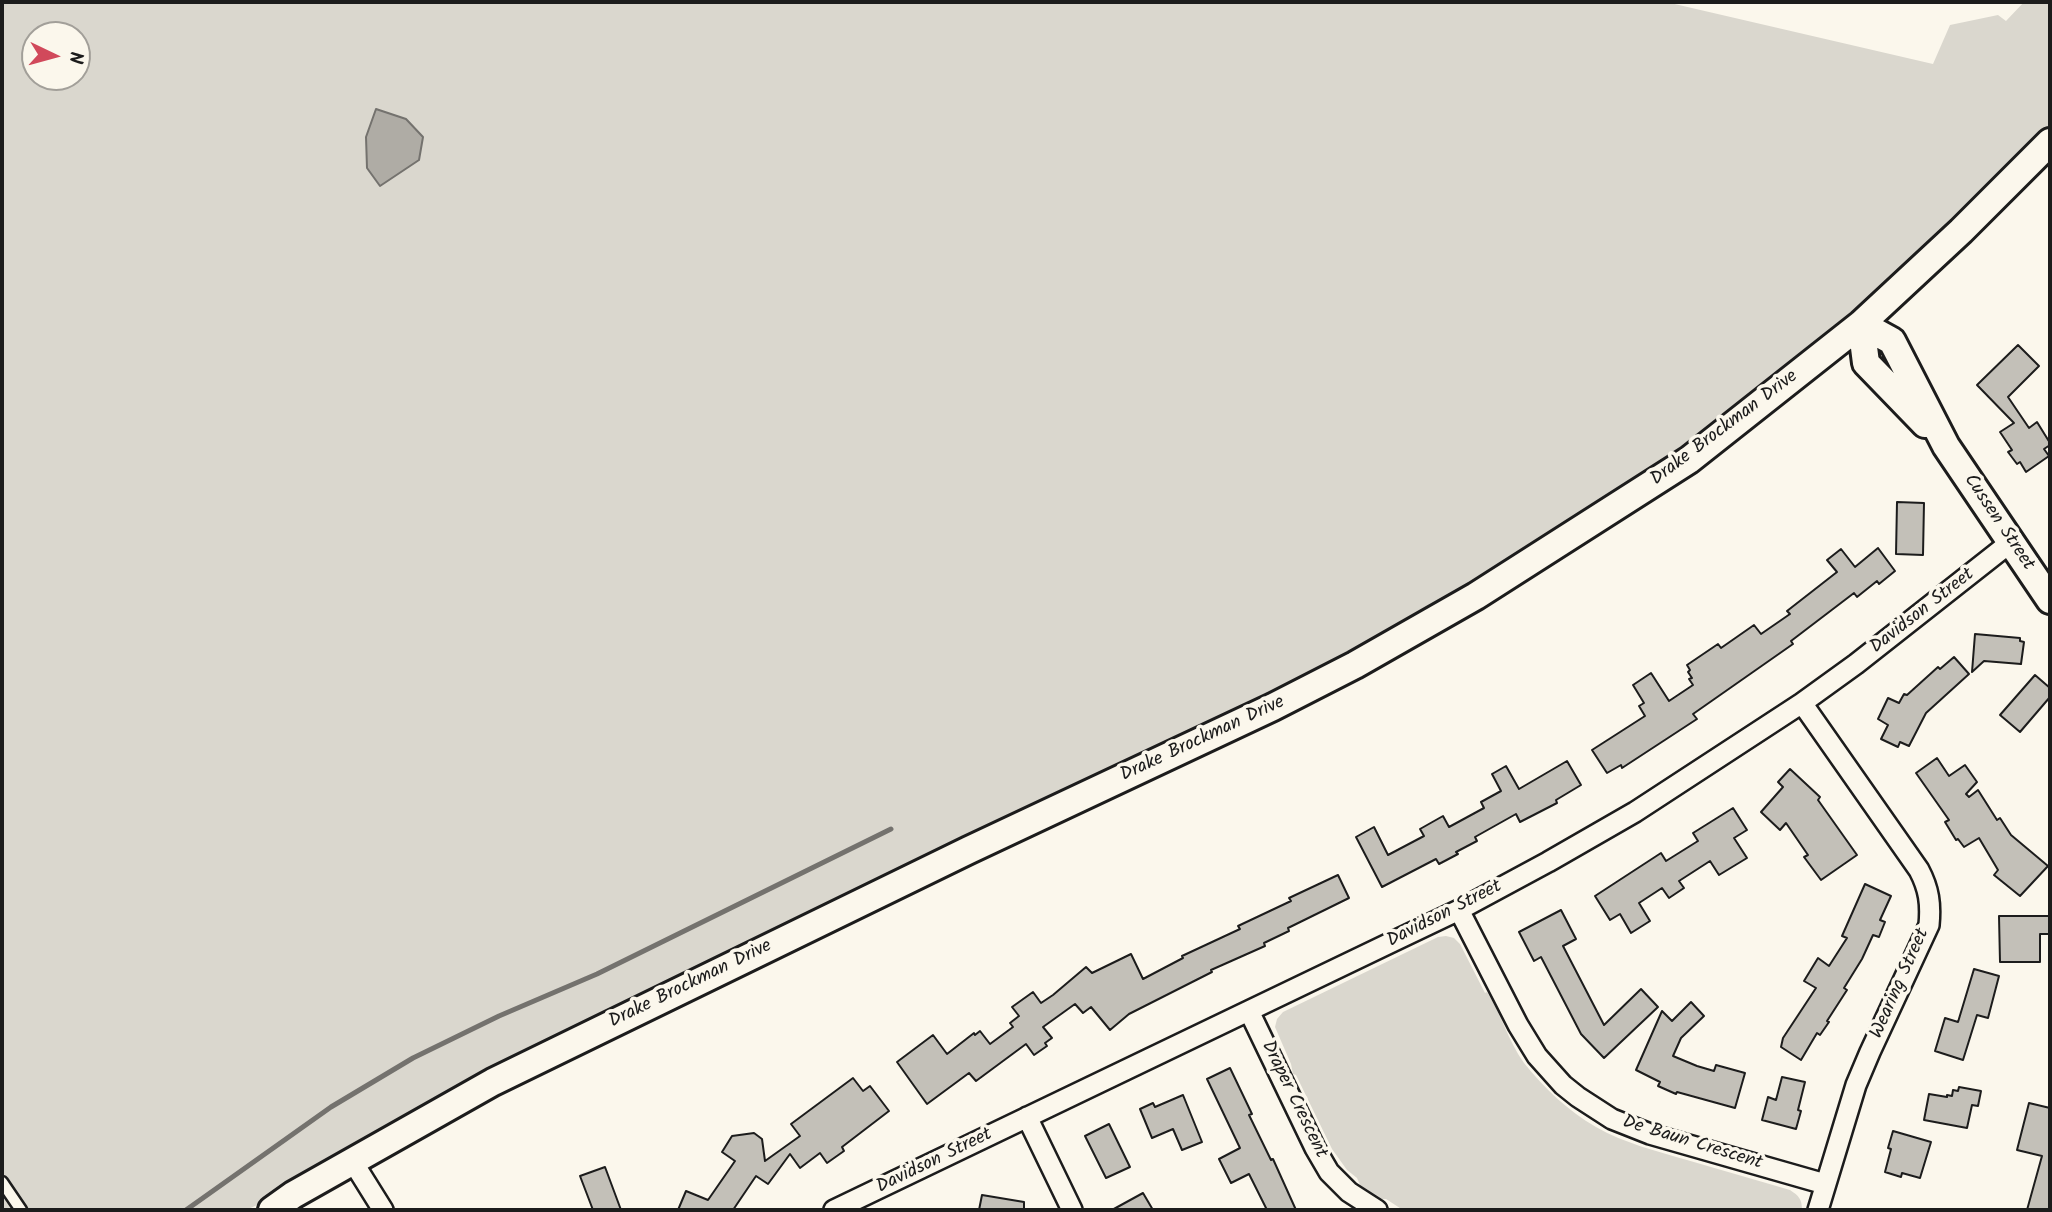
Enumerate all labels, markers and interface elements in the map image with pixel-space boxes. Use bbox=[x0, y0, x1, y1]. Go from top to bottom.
north arrow bbox=[21, 21, 91, 91]
text: N bbox=[59, 50, 90, 65]
street label: Drake Brockman Drive bbox=[1647, 366, 1803, 492]
street label: Cussen Street bbox=[1957, 471, 2039, 575]
street label: Davidson Street bbox=[1866, 564, 1980, 660]
street label: Drake Brockman Drive bbox=[1117, 692, 1289, 788]
street label: Davidson Street bbox=[1384, 876, 1506, 954]
street label: Wearing Street bbox=[1867, 925, 1935, 1043]
street label: Drake Brockman Drive bbox=[606, 936, 776, 1034]
street label: Draper Crescent bbox=[1255, 1038, 1331, 1162]
street label: De Baun Crescent bbox=[1619, 1112, 1765, 1176]
street label: Davidson Street bbox=[873, 1124, 997, 1200]

